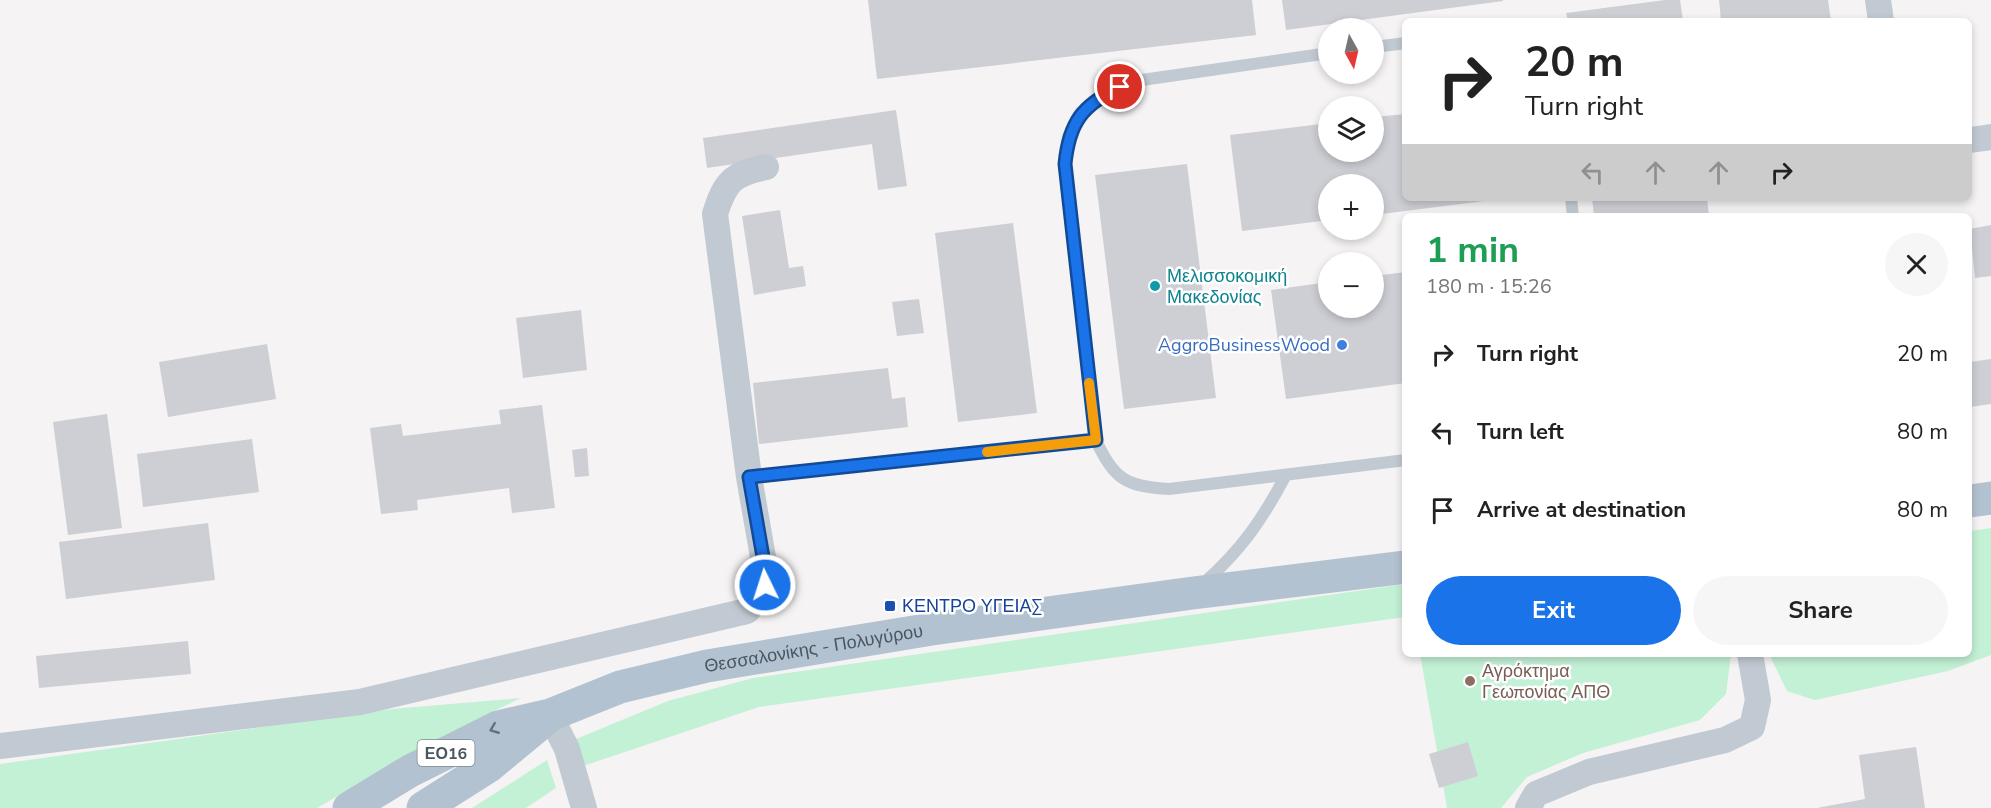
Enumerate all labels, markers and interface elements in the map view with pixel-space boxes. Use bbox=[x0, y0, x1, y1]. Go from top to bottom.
north arrow bbox=[1318, 18, 1384, 84]
map controls bbox=[1318, 18, 1384, 318]
text: 20 m bbox=[1525, 34, 1624, 91]
icon: right bbox=[1426, 42, 1504, 120]
pin bbox=[1094, 61, 1145, 112]
icon: arrive bbox=[1103, 70, 1136, 103]
text: Turn right bbox=[1525, 88, 1643, 125]
button: layers bbox=[1318, 96, 1384, 162]
icon: left bbox=[1576, 156, 1609, 189]
icon: ahead bbox=[1639, 156, 1672, 189]
icon: ahead bbox=[1702, 156, 1735, 189]
icon: right bbox=[1765, 156, 1798, 189]
button: + bbox=[1318, 174, 1384, 240]
text: 1 min bbox=[1426, 226, 1519, 275]
button: close bbox=[1885, 233, 1948, 296]
button: − bbox=[1318, 252, 1384, 318]
place label: Μελισσοκομική Μακεδονίας bbox=[1167, 264, 1287, 309]
text: 180 m · 15:26 bbox=[1426, 273, 1552, 300]
marker: Μελισσοκομική Μακεδονίας bbox=[1148, 279, 1162, 293]
place label: AggroBusinessWood bbox=[1158, 333, 1330, 357]
marker: AggroBusinessWood bbox=[1335, 338, 1349, 352]
icon: right bbox=[1426, 338, 1459, 371]
text: Turn right bbox=[1477, 339, 1578, 369]
text: 20 m bbox=[1897, 339, 1948, 369]
icon: left bbox=[1426, 416, 1459, 449]
text: Turn left bbox=[1477, 417, 1564, 447]
text: 80 m bbox=[1897, 417, 1948, 447]
icon: arrive bbox=[1426, 494, 1459, 527]
text: Arrive at destination bbox=[1477, 495, 1686, 525]
text: 80 m bbox=[1897, 495, 1948, 525]
position arrow bbox=[733, 553, 797, 617]
button: Exit bbox=[1426, 576, 1681, 645]
button: Share bbox=[1693, 576, 1948, 645]
place label: ΚΕΝΤΡΟ ΥΓΕΙΑΣ bbox=[902, 594, 1042, 618]
marker: ΚΕΝΤΡΟ ΥΓΕΙΑΣ bbox=[883, 599, 897, 613]
street label: Θεσσαλονίκης - Πολυγύρου bbox=[703, 619, 925, 678]
place label: Αγρόκτημα Γεωπονίας ΑΠΘ bbox=[1482, 659, 1610, 704]
marker: Αγρόκτημα Γεωπονίας ΑΠΘ bbox=[1463, 674, 1477, 688]
one-way arrow bbox=[489, 722, 500, 734]
road number: ΕΟ16 bbox=[418, 740, 474, 766]

